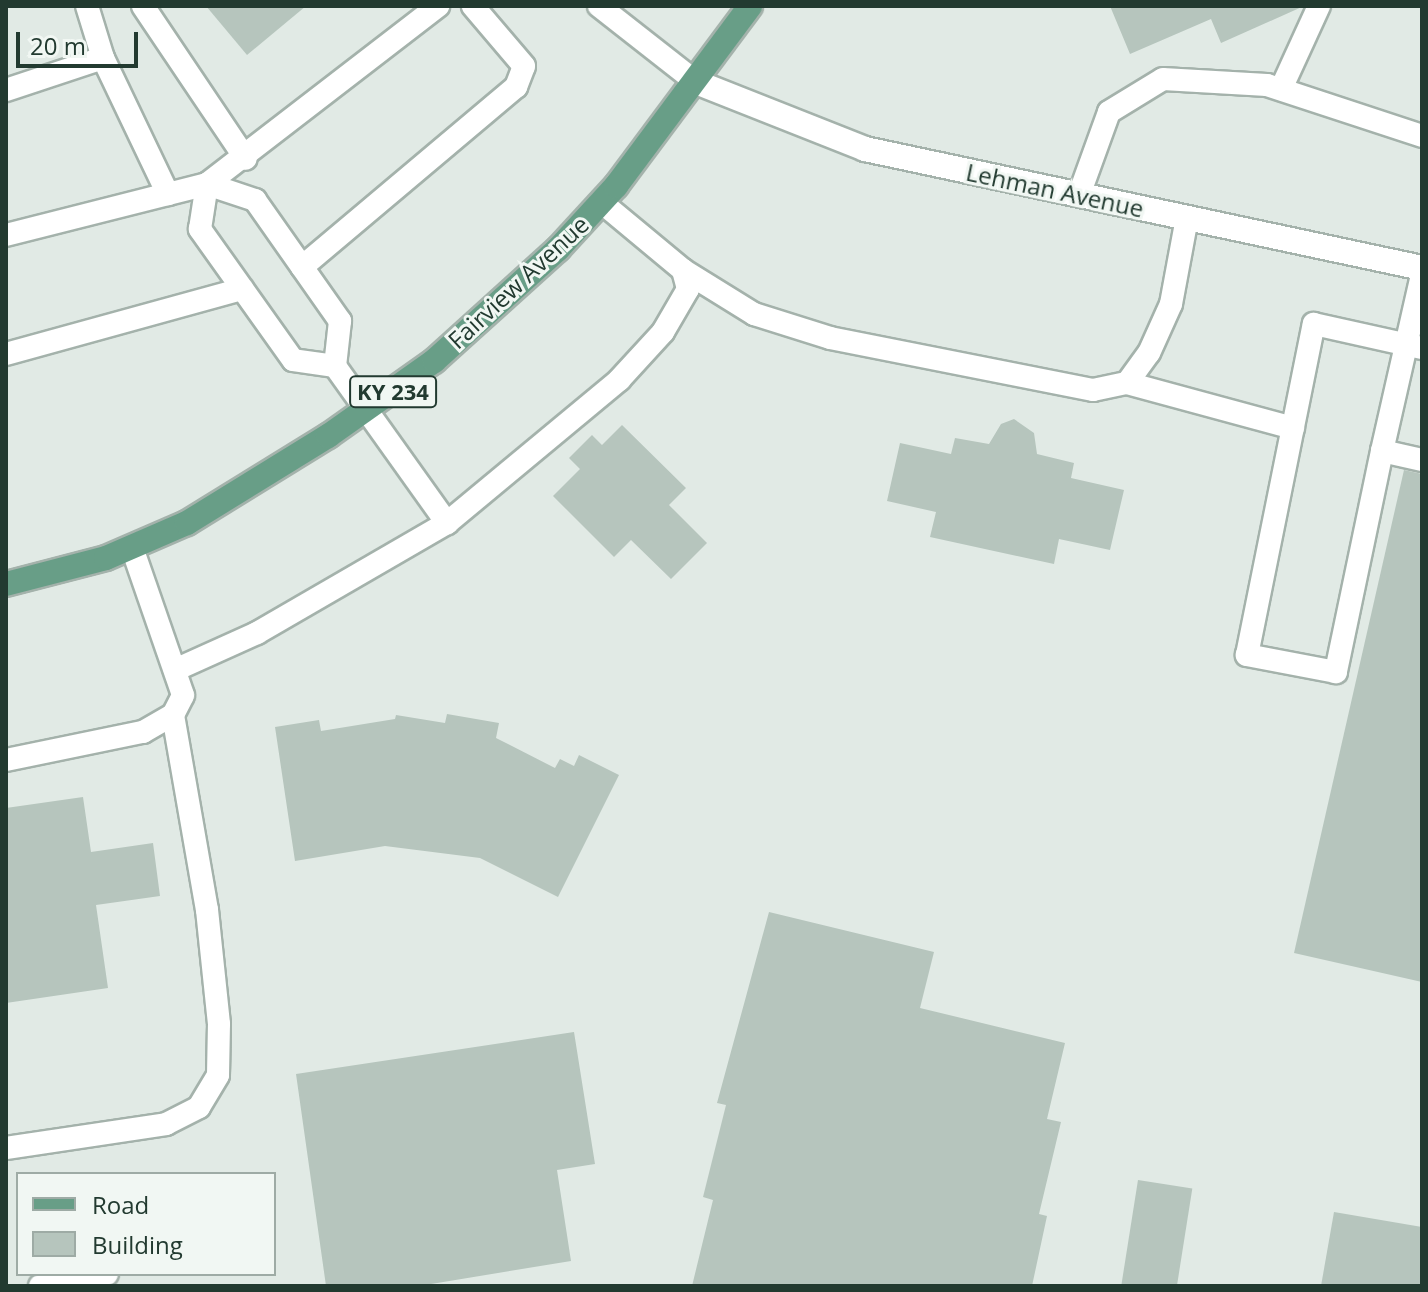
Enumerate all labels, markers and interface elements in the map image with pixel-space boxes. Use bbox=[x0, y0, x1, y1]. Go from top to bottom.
scale bar bbox=[20, 16, 142, 66]
text: 20 m bbox=[30, 29, 86, 62]
street label: Lehman Avenue bbox=[964, 157, 1146, 223]
street label: Fairview Avenue bbox=[442, 210, 594, 354]
road number: KY 234 bbox=[349, 374, 437, 410]
legend bbox=[16, 1172, 276, 1276]
text: Road bbox=[92, 1188, 149, 1221]
text: Building bbox=[92, 1228, 183, 1261]

